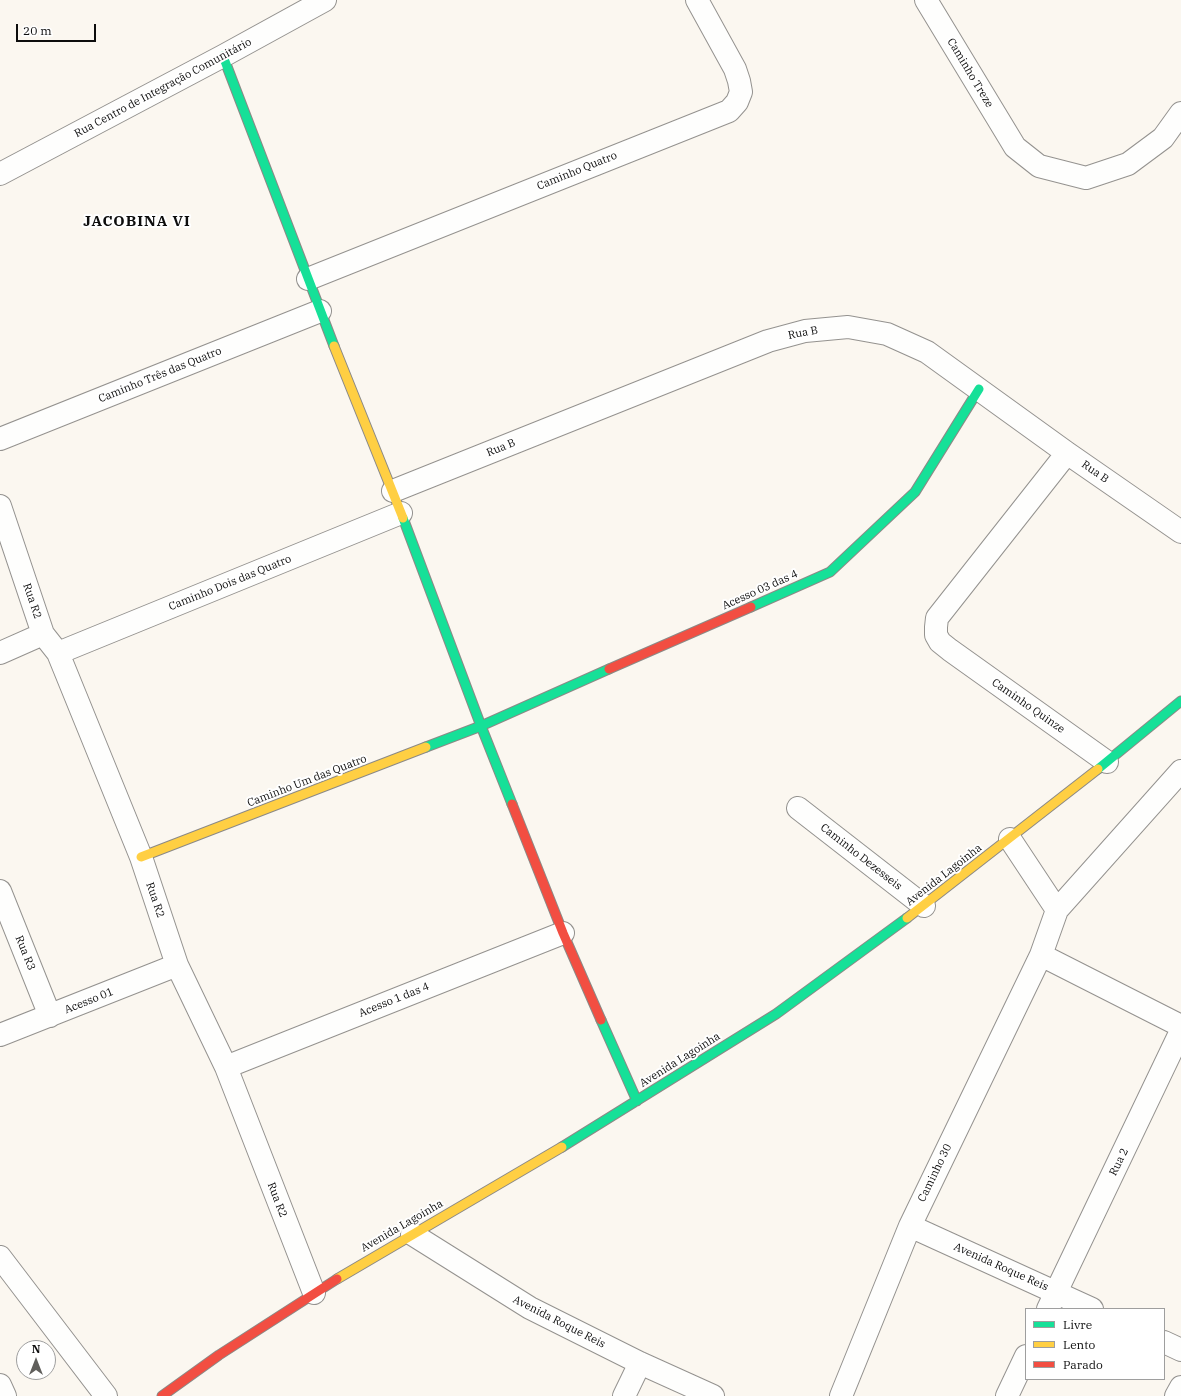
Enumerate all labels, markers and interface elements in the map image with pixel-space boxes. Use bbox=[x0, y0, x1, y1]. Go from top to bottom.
scale bar bbox=[18, 16, 98, 42]
text: 20 m bbox=[23, 23, 52, 38]
street label: Rua Centro de Integração Comunitário bbox=[72, 36, 254, 140]
street label: Caminho Treze bbox=[944, 36, 996, 110]
street label: Caminho Quatro bbox=[535, 149, 619, 193]
district label: JACOBINA VI bbox=[83, 213, 191, 231]
street label: Rua B bbox=[787, 324, 819, 342]
street label: Caminho Três das Quatro bbox=[97, 344, 223, 406]
street label: Rua B bbox=[485, 436, 517, 460]
street label: Rua B bbox=[1079, 458, 1111, 486]
street label: Caminho Dois das Quatro bbox=[167, 552, 293, 614]
street label: Acesso 03 das 4 bbox=[720, 567, 800, 613]
street label: Rua R2 bbox=[20, 582, 44, 620]
street label: Caminho Quinze bbox=[989, 676, 1067, 736]
street label: Caminho Um das Quatro bbox=[245, 752, 369, 810]
street label: Caminho Dezesseis bbox=[818, 821, 904, 893]
street label: Avenida Lagoinha bbox=[903, 841, 985, 909]
street label: Rua R2 bbox=[143, 881, 167, 919]
street label: Rua R3 bbox=[12, 934, 38, 972]
street label: Acesso 1 das 4 bbox=[357, 980, 431, 1020]
street label: Acesso 01 bbox=[63, 985, 115, 1017]
street label: Avenida Lagoinha bbox=[637, 1030, 723, 1090]
street label: Caminho 30 bbox=[915, 1142, 955, 1204]
street label: Rua 2 bbox=[1107, 1146, 1131, 1178]
street label: Rua R2 bbox=[264, 1181, 290, 1219]
street label: Avenida Lagoinha bbox=[359, 1197, 445, 1255]
street label: Avenida Roque Reis bbox=[952, 1240, 1050, 1294]
street label: Avenida Roque Reis bbox=[511, 1293, 607, 1351]
legend bbox=[1025, 1308, 1165, 1380]
text: Livre bbox=[1063, 1317, 1092, 1332]
text: Lento bbox=[1063, 1337, 1095, 1352]
north arrow bbox=[16, 1340, 56, 1380]
text: N bbox=[32, 1342, 40, 1356]
text: Parado bbox=[1063, 1357, 1103, 1372]

